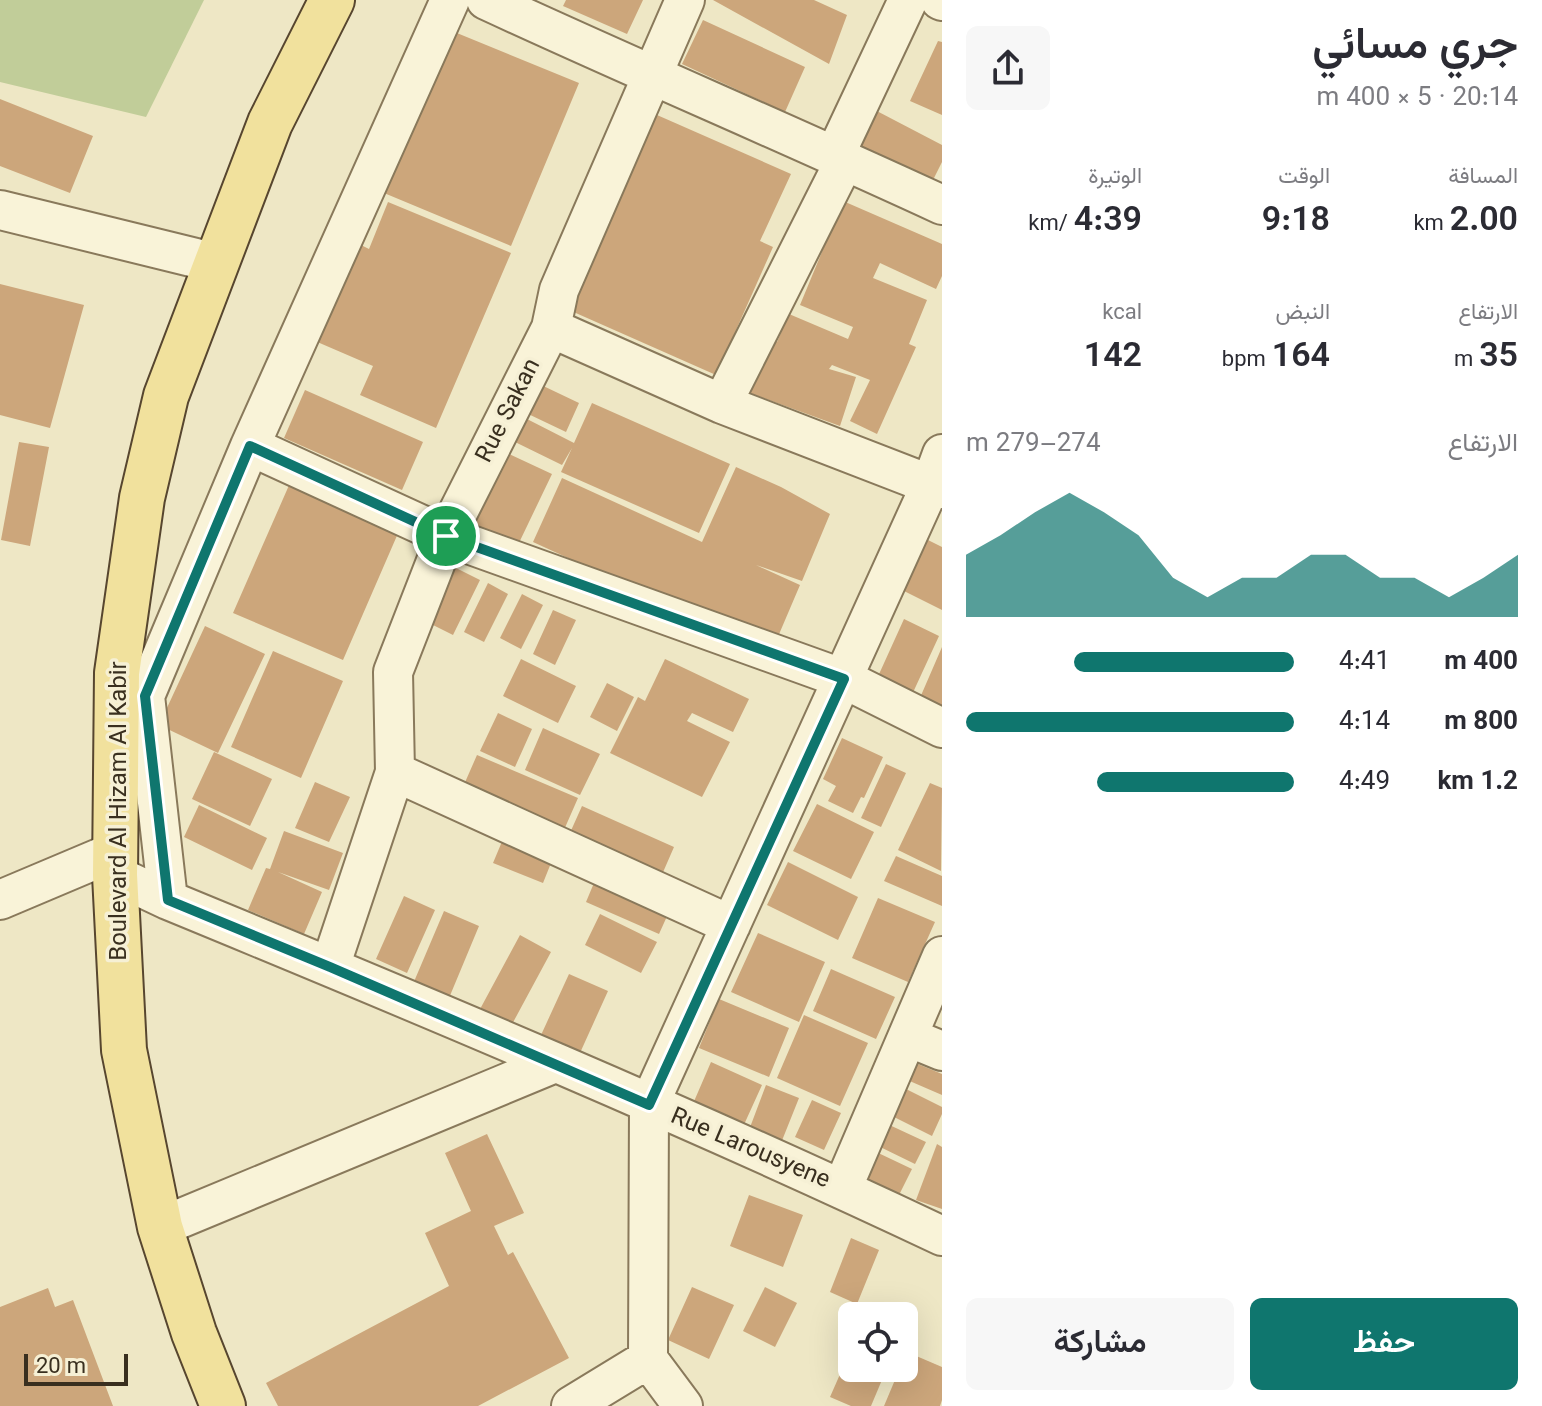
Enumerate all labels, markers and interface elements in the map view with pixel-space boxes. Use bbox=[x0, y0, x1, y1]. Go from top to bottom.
text: جري مسائي bbox=[1312, 13, 1518, 82]
button: share bbox=[966, 26, 1050, 110]
text: 20:14 · 5 × 400 m bbox=[1316, 78, 1518, 119]
text: الوتيرة bbox=[1088, 160, 1142, 195]
text: الوقت bbox=[1278, 160, 1330, 195]
text: المسافة bbox=[1448, 160, 1518, 195]
text: 4:39 bbox=[1074, 195, 1142, 248]
text: 9:18 bbox=[1262, 195, 1330, 248]
text: 2.00 bbox=[1450, 195, 1518, 248]
text: /km bbox=[1028, 207, 1074, 242]
text: km bbox=[1413, 207, 1450, 242]
text: kcal bbox=[1102, 296, 1142, 331]
text: النبض bbox=[1276, 296, 1330, 331]
text: الارتفاع bbox=[1458, 296, 1518, 331]
text: 142 bbox=[1084, 331, 1142, 384]
text: 164 bbox=[1272, 331, 1330, 384]
text: 35 bbox=[1479, 331, 1518, 384]
text: bpm bbox=[1222, 343, 1272, 378]
text: m bbox=[1454, 343, 1479, 378]
street label: Rue Sakan bbox=[466, 352, 552, 470]
text: 274–279 m bbox=[966, 424, 1101, 465]
text: الارتفاع bbox=[1447, 424, 1518, 465]
pin bbox=[412, 502, 480, 570]
icon: arrive bbox=[424, 514, 468, 558]
text: 4:41 bbox=[1339, 642, 1390, 683]
text: 400 m bbox=[1444, 642, 1518, 683]
street label: Boulevard Al Hizam Al Kabir bbox=[101, 661, 139, 961]
text: 4:14 bbox=[1339, 702, 1390, 743]
text: 800 m bbox=[1444, 702, 1518, 743]
text: 4:49 bbox=[1339, 762, 1390, 803]
text: 1.2 km bbox=[1437, 762, 1518, 803]
street label: Rue Larousyene bbox=[664, 1098, 836, 1200]
button: مشاركة bbox=[966, 1298, 1234, 1390]
button: حفظ bbox=[1250, 1298, 1518, 1390]
map controls bbox=[838, 1302, 918, 1382]
button: locate bbox=[838, 1302, 918, 1382]
scale bar bbox=[24, 1350, 128, 1386]
text: 20 m bbox=[36, 1350, 86, 1385]

